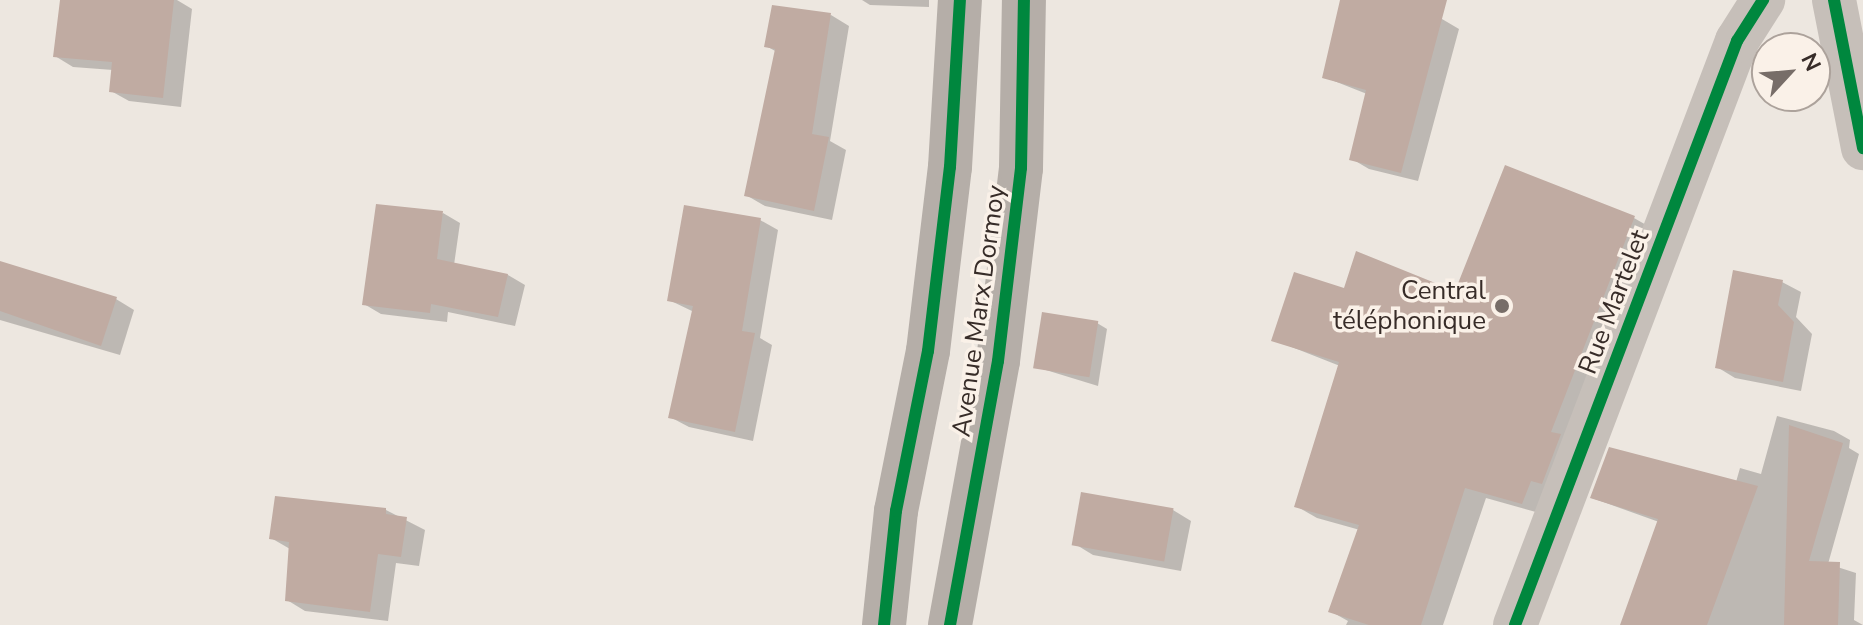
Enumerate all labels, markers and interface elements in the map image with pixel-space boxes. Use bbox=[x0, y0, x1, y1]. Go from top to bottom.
north arrow bbox=[1751, 32, 1831, 112]
text: N bbox=[1794, 48, 1828, 76]
street label: Avenue Marx Dormoy bbox=[946, 183, 1012, 439]
street label: Rue Martelet bbox=[1572, 226, 1656, 378]
place label: Central téléphonique bbox=[1333, 275, 1486, 336]
marker: Central téléphonique bbox=[1493, 297, 1511, 315]

